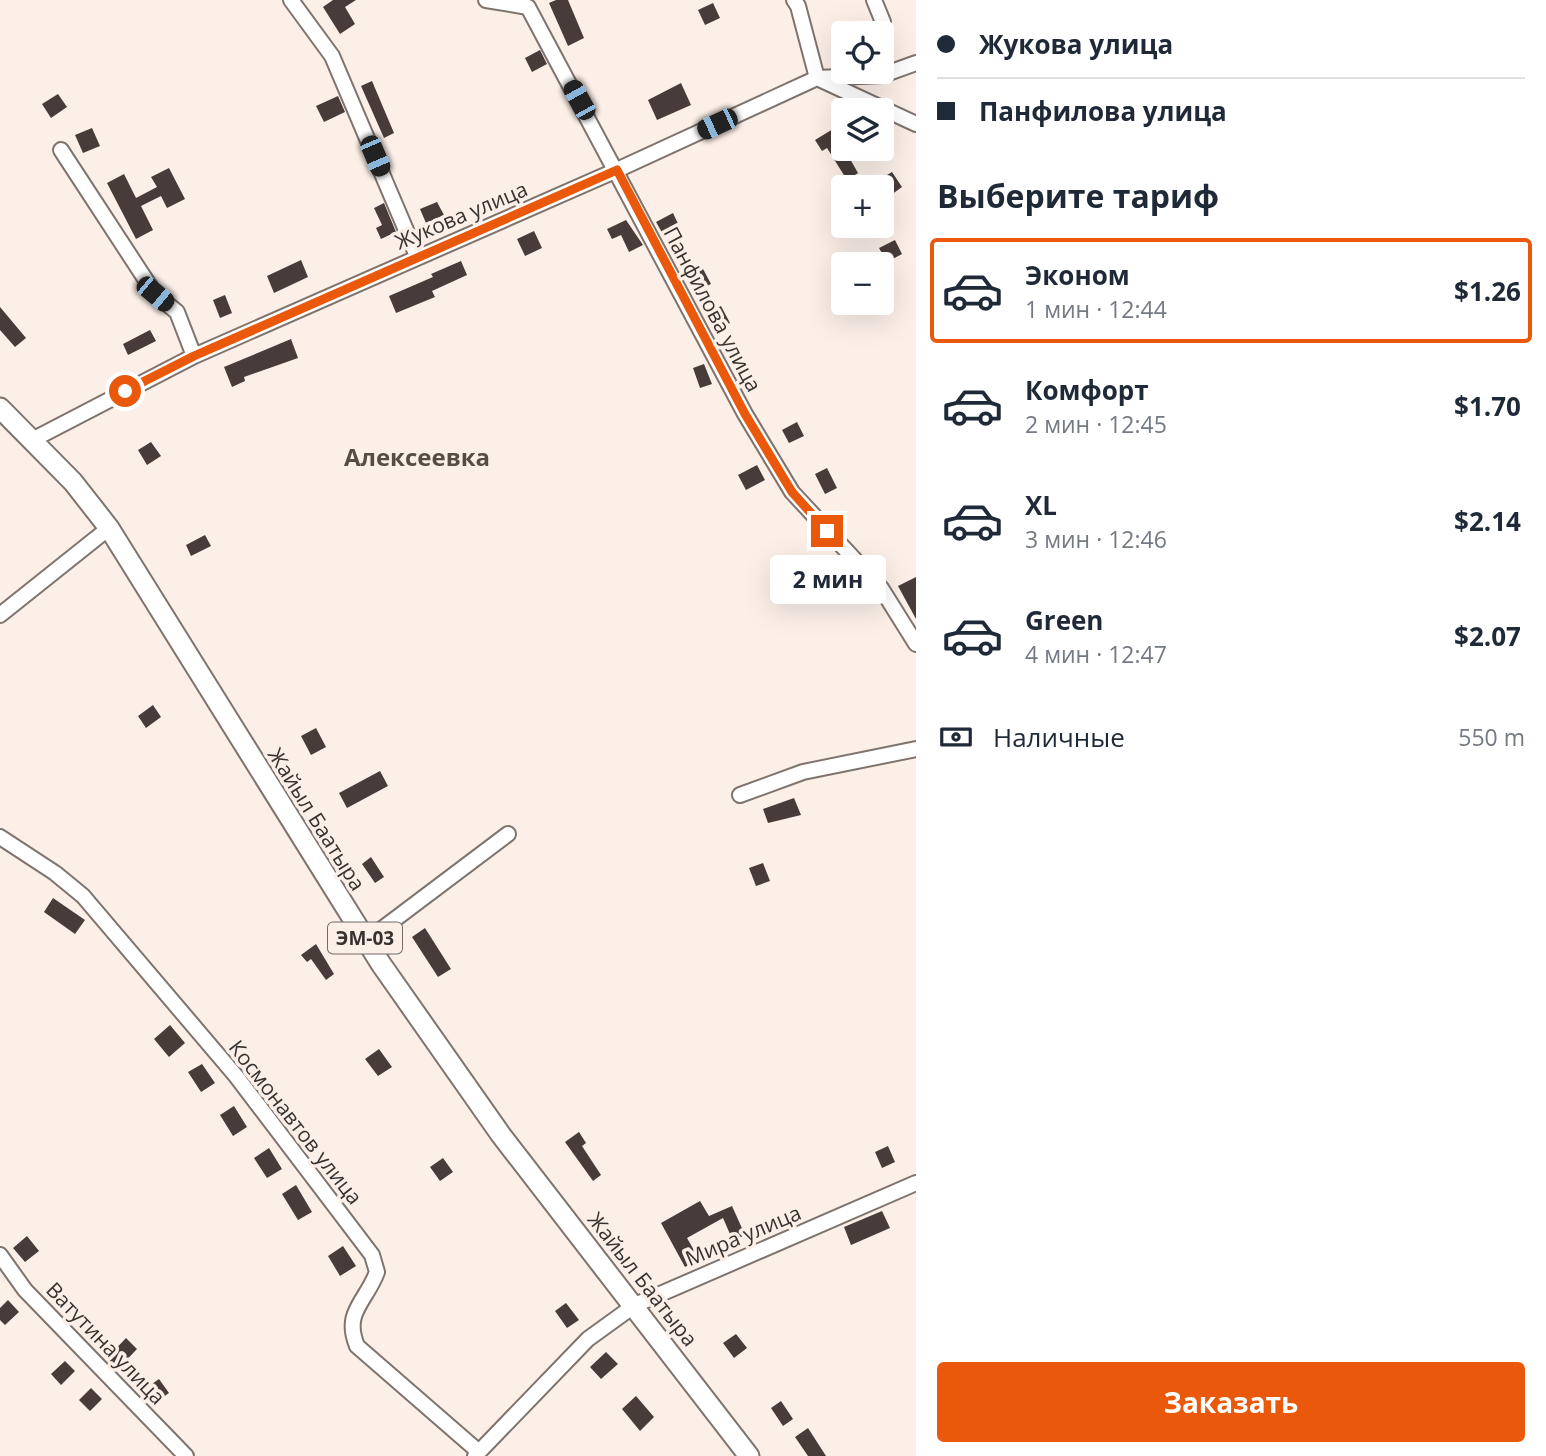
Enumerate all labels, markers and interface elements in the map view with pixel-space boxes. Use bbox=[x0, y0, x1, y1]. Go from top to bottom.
map controls bbox=[831, 21, 894, 315]
button: locate bbox=[831, 21, 894, 84]
text: Жукова улица bbox=[979, 26, 1173, 62]
car bbox=[560, 77, 599, 123]
text: Панфилова улица bbox=[979, 93, 1227, 129]
button: layers bbox=[831, 98, 894, 161]
car bbox=[694, 106, 741, 142]
car bbox=[358, 133, 393, 179]
street label: Жукова улица bbox=[390, 174, 532, 256]
text: Выберите тариф bbox=[937, 174, 1219, 217]
button: + bbox=[831, 175, 894, 238]
street label: Панфилова улица bbox=[658, 222, 768, 396]
button: − bbox=[831, 252, 894, 315]
text: Эконом bbox=[1025, 257, 1130, 293]
icon: car bbox=[941, 259, 1004, 322]
car bbox=[133, 272, 178, 316]
text: $1.26 bbox=[1454, 273, 1521, 309]
text: 1 мин · 12:44 bbox=[1025, 293, 1167, 325]
text: Комфорт bbox=[1025, 372, 1149, 408]
icon: car bbox=[941, 374, 1004, 437]
route start bbox=[109, 375, 141, 407]
text: $1.70 bbox=[1454, 388, 1521, 424]
text: 2 мин · 12:45 bbox=[1025, 408, 1167, 440]
district label: Алексеевка bbox=[344, 440, 490, 473]
text: XL bbox=[1025, 487, 1057, 523]
icon: car bbox=[941, 489, 1004, 552]
text: $2.14 bbox=[1454, 503, 1521, 539]
route end bbox=[811, 515, 843, 547]
text: 3 мин · 12:46 bbox=[1025, 523, 1167, 555]
callout: 2 мин bbox=[769, 556, 885, 604]
text: 2 мин bbox=[793, 563, 863, 595]
text: Green bbox=[1025, 602, 1103, 638]
icon: car bbox=[941, 604, 1004, 667]
text: $2.07 bbox=[1454, 618, 1521, 654]
text: 4 мин · 12:47 bbox=[1025, 638, 1167, 670]
icon: cash bbox=[937, 718, 975, 756]
text: Наличные bbox=[993, 719, 1125, 755]
text: 550 m bbox=[1458, 721, 1525, 753]
street label: Жайыл Баатыра bbox=[262, 742, 372, 896]
road number: ЭМ-03 bbox=[328, 922, 402, 954]
street label: Космонавтов улица bbox=[223, 1034, 369, 1210]
street label: Мира улица bbox=[681, 1198, 805, 1272]
street label: Жайыл Баатыра bbox=[582, 1206, 704, 1352]
street label: Ватутина улица bbox=[40, 1276, 172, 1410]
button: Заказать bbox=[937, 1362, 1525, 1442]

